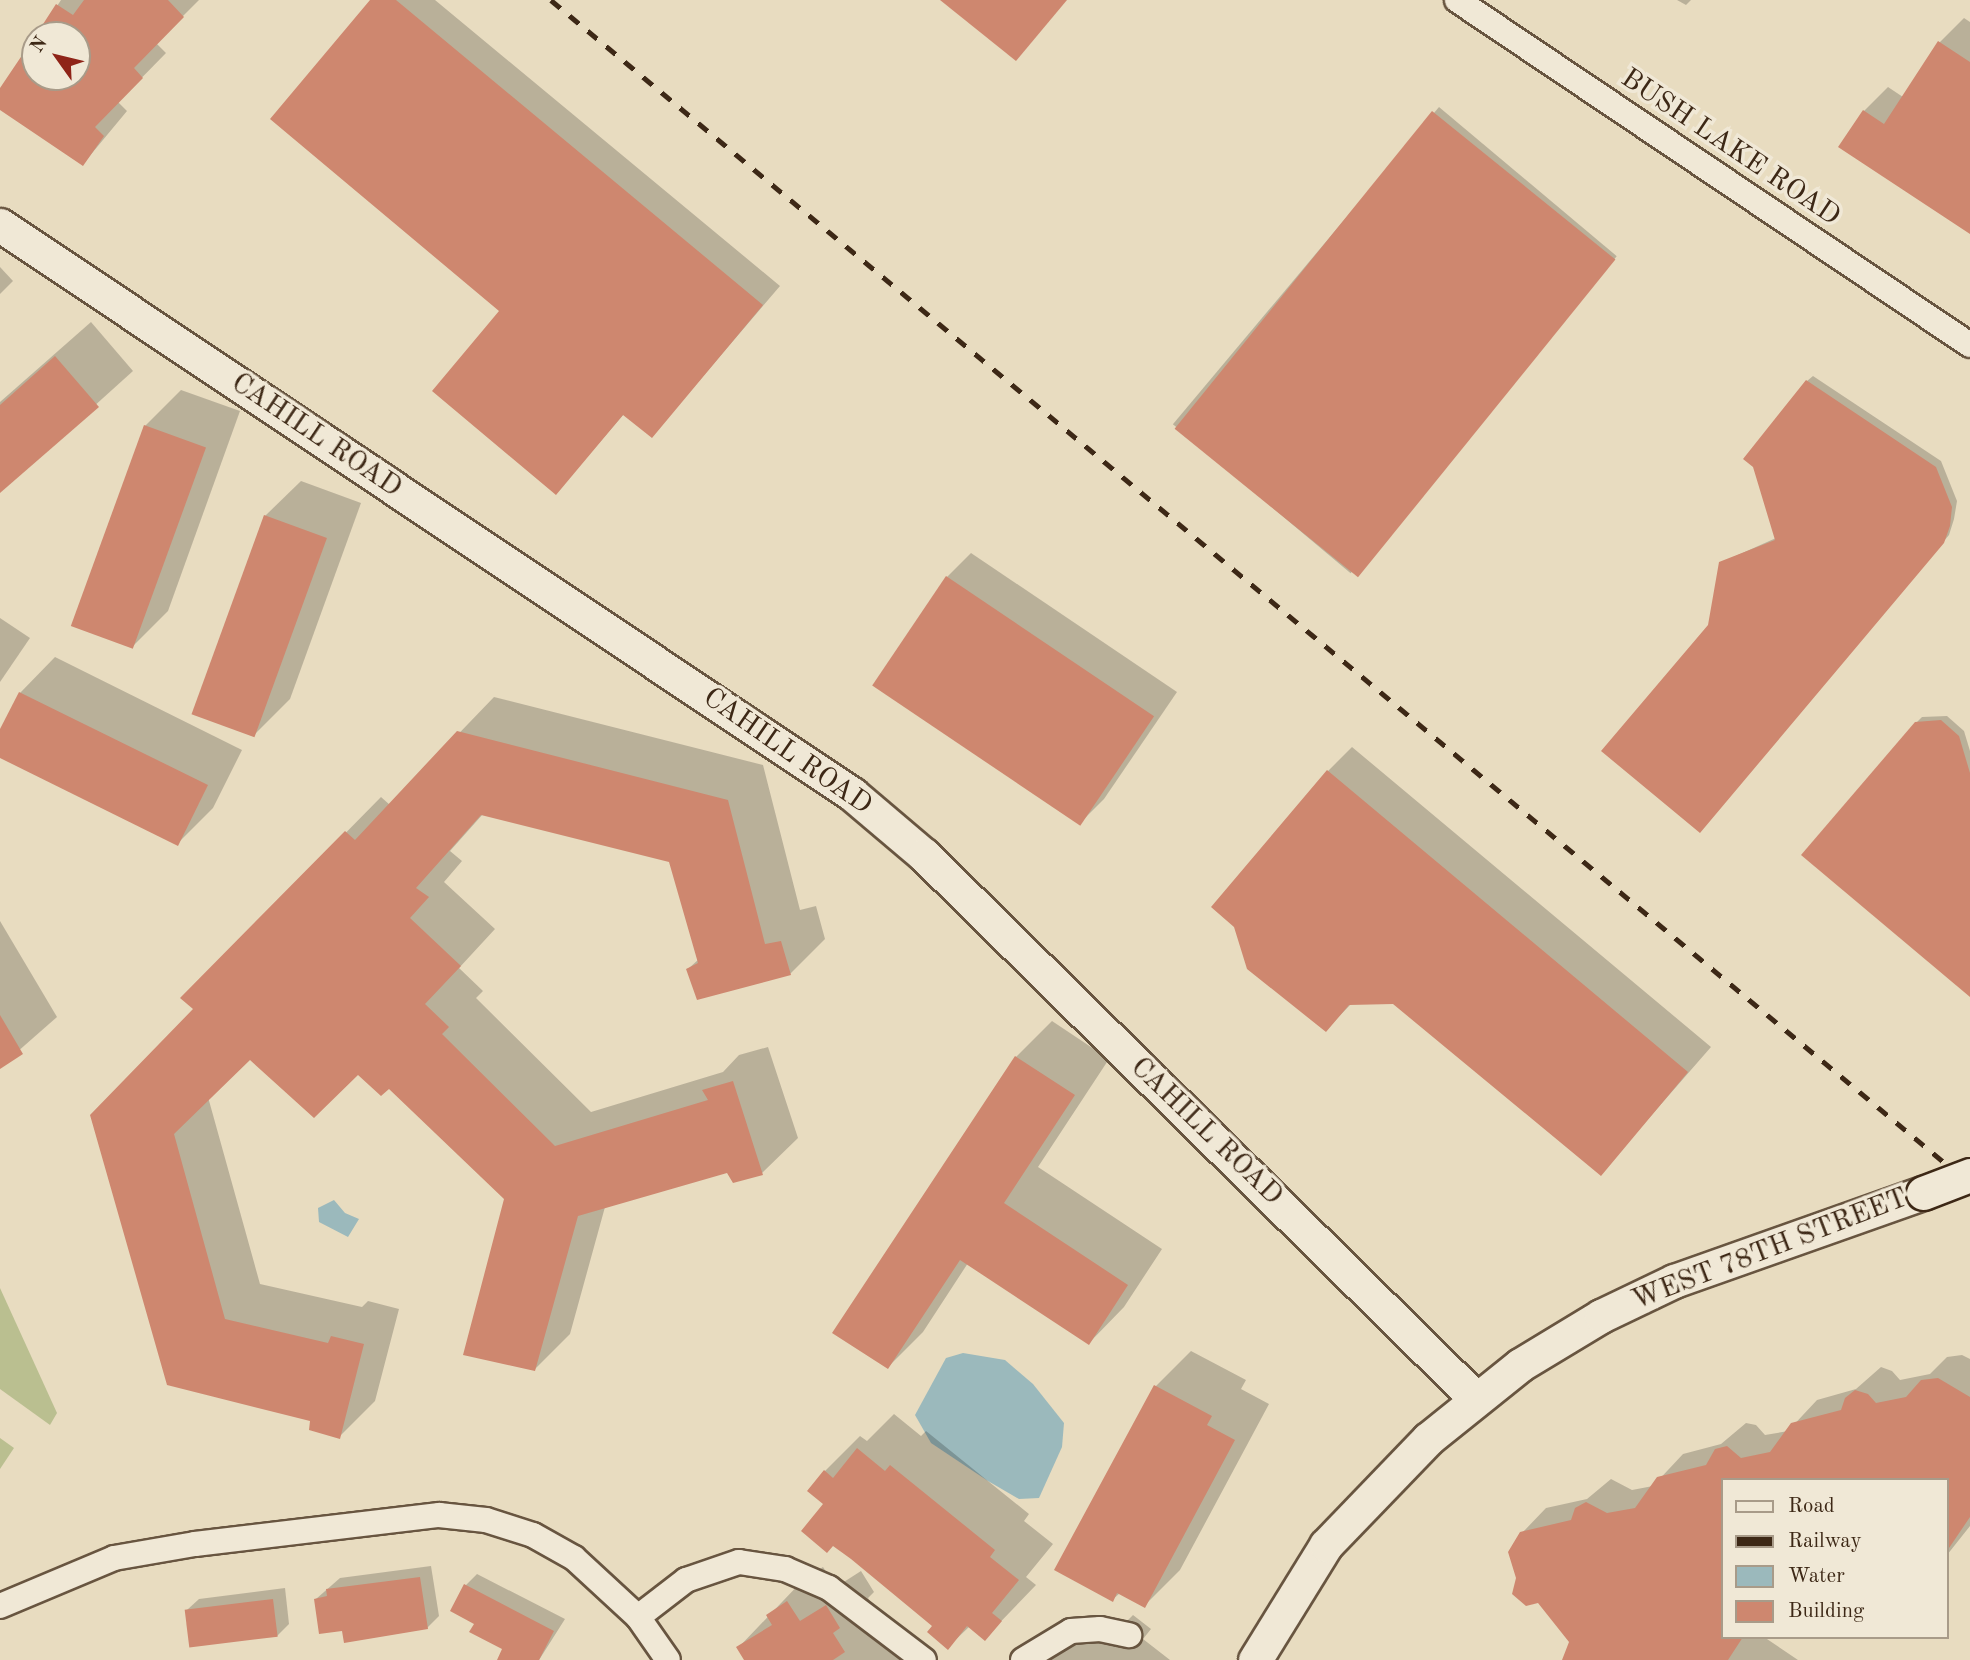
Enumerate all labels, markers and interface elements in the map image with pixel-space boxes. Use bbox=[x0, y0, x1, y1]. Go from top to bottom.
north arrow bbox=[21, 21, 91, 91]
text: N bbox=[28, 34, 52, 56]
street label: BUSH LAKE ROAD bbox=[1614, 62, 1846, 234]
street label: CAHILL ROAD bbox=[224, 367, 408, 505]
street label: CAHILL ROAD bbox=[696, 681, 878, 823]
street label: CAHILL ROAD bbox=[1123, 1051, 1289, 1213]
street label: WEST 78TH STREET bbox=[1627, 1182, 1913, 1318]
legend bbox=[1722, 1478, 1949, 1639]
text: Road bbox=[1788, 1496, 1835, 1517]
text: Railway bbox=[1788, 1531, 1862, 1552]
text: Water bbox=[1788, 1566, 1845, 1587]
text: Building bbox=[1788, 1601, 1864, 1622]

